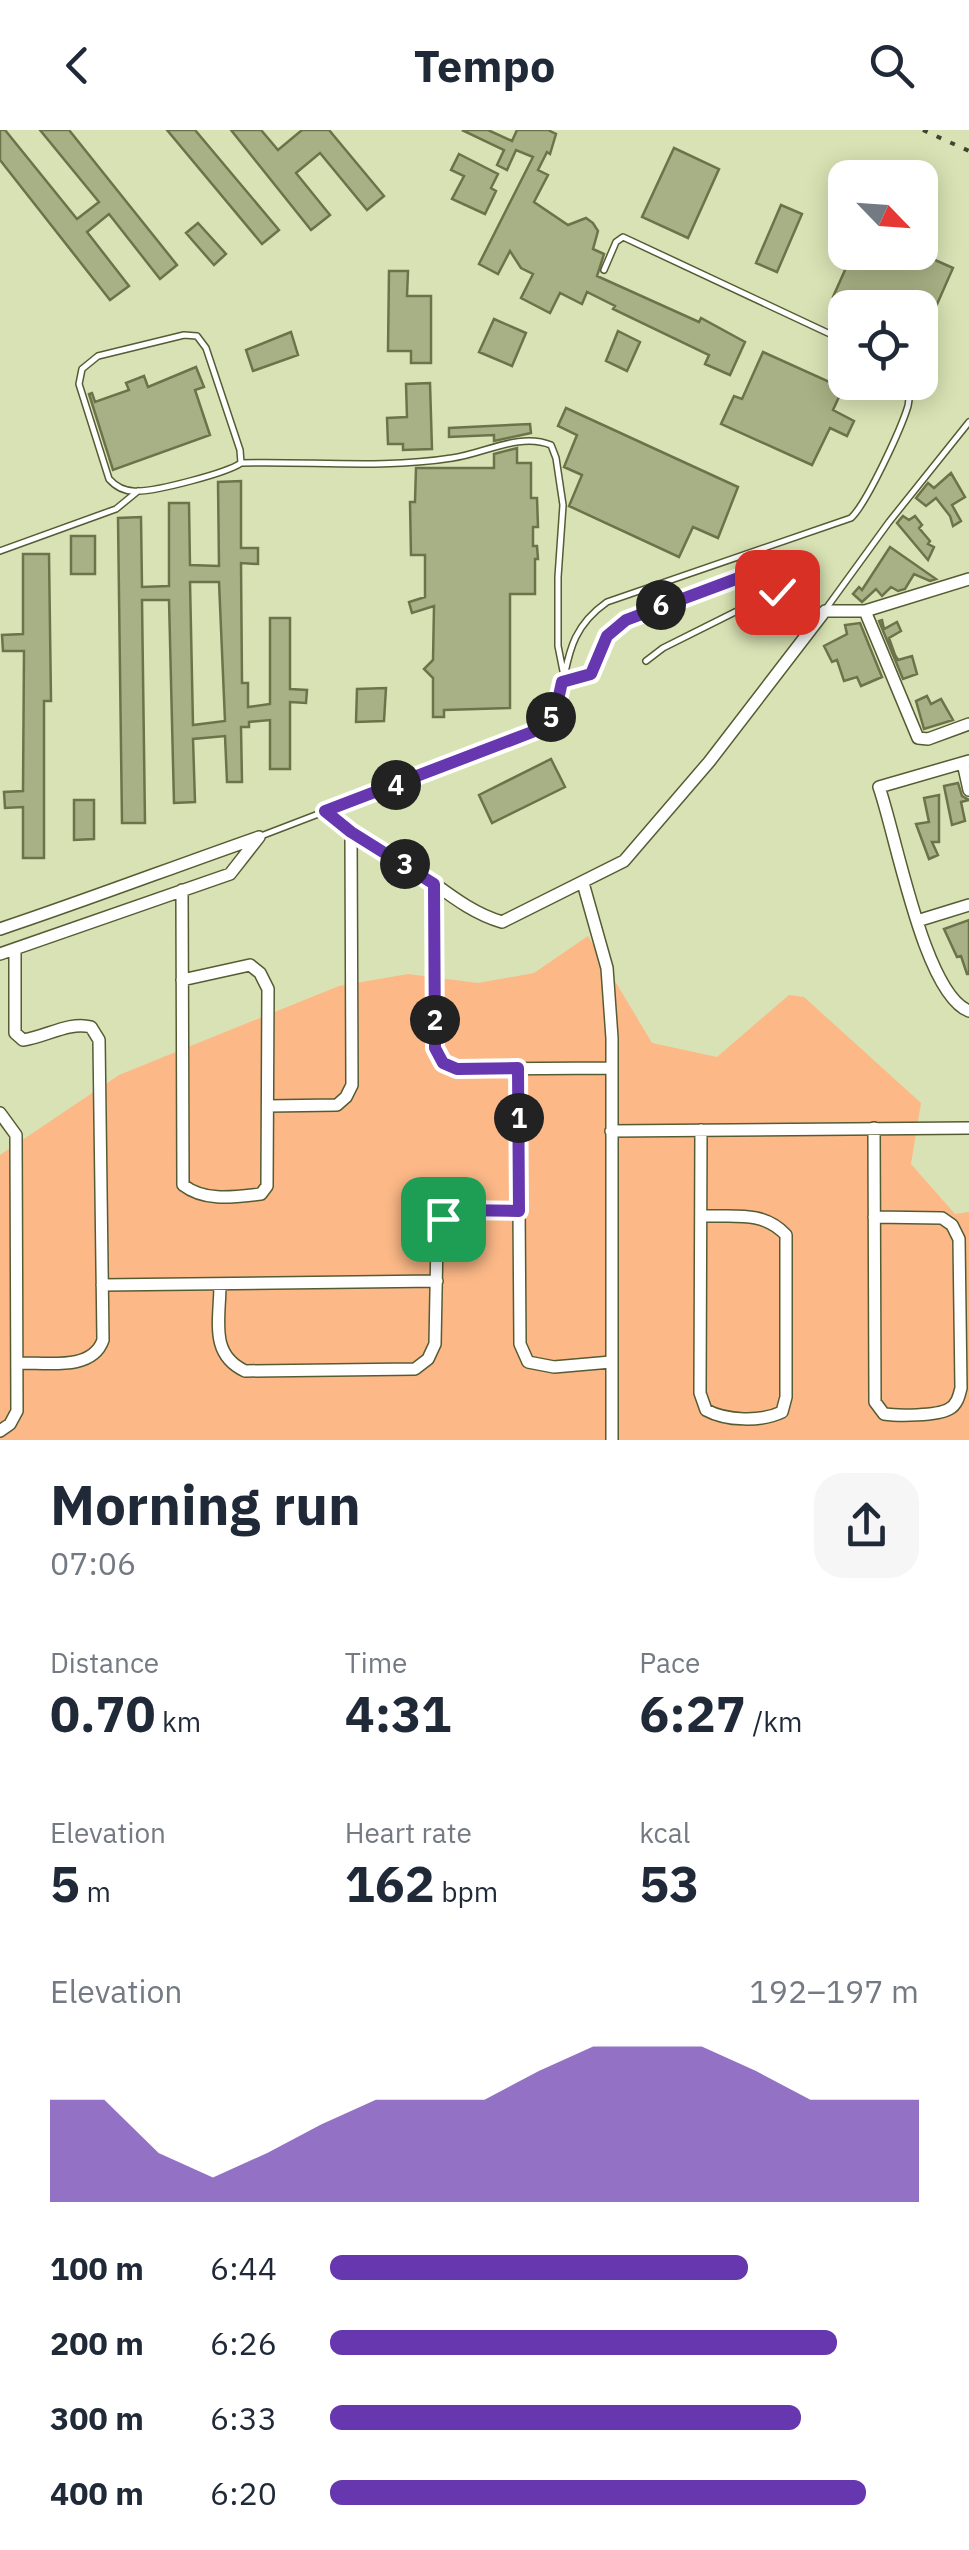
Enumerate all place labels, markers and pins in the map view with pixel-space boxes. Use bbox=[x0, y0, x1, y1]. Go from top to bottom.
pin bbox=[735, 550, 820, 635]
pin: 6 bbox=[636, 580, 686, 630]
pin: 5 bbox=[526, 692, 576, 742]
pin: 4 bbox=[371, 760, 421, 810]
pin: 3 bbox=[380, 839, 430, 889]
pin: 2 bbox=[410, 995, 460, 1045]
pin: 1 bbox=[494, 1093, 544, 1143]
pin bbox=[401, 1177, 486, 1262]

